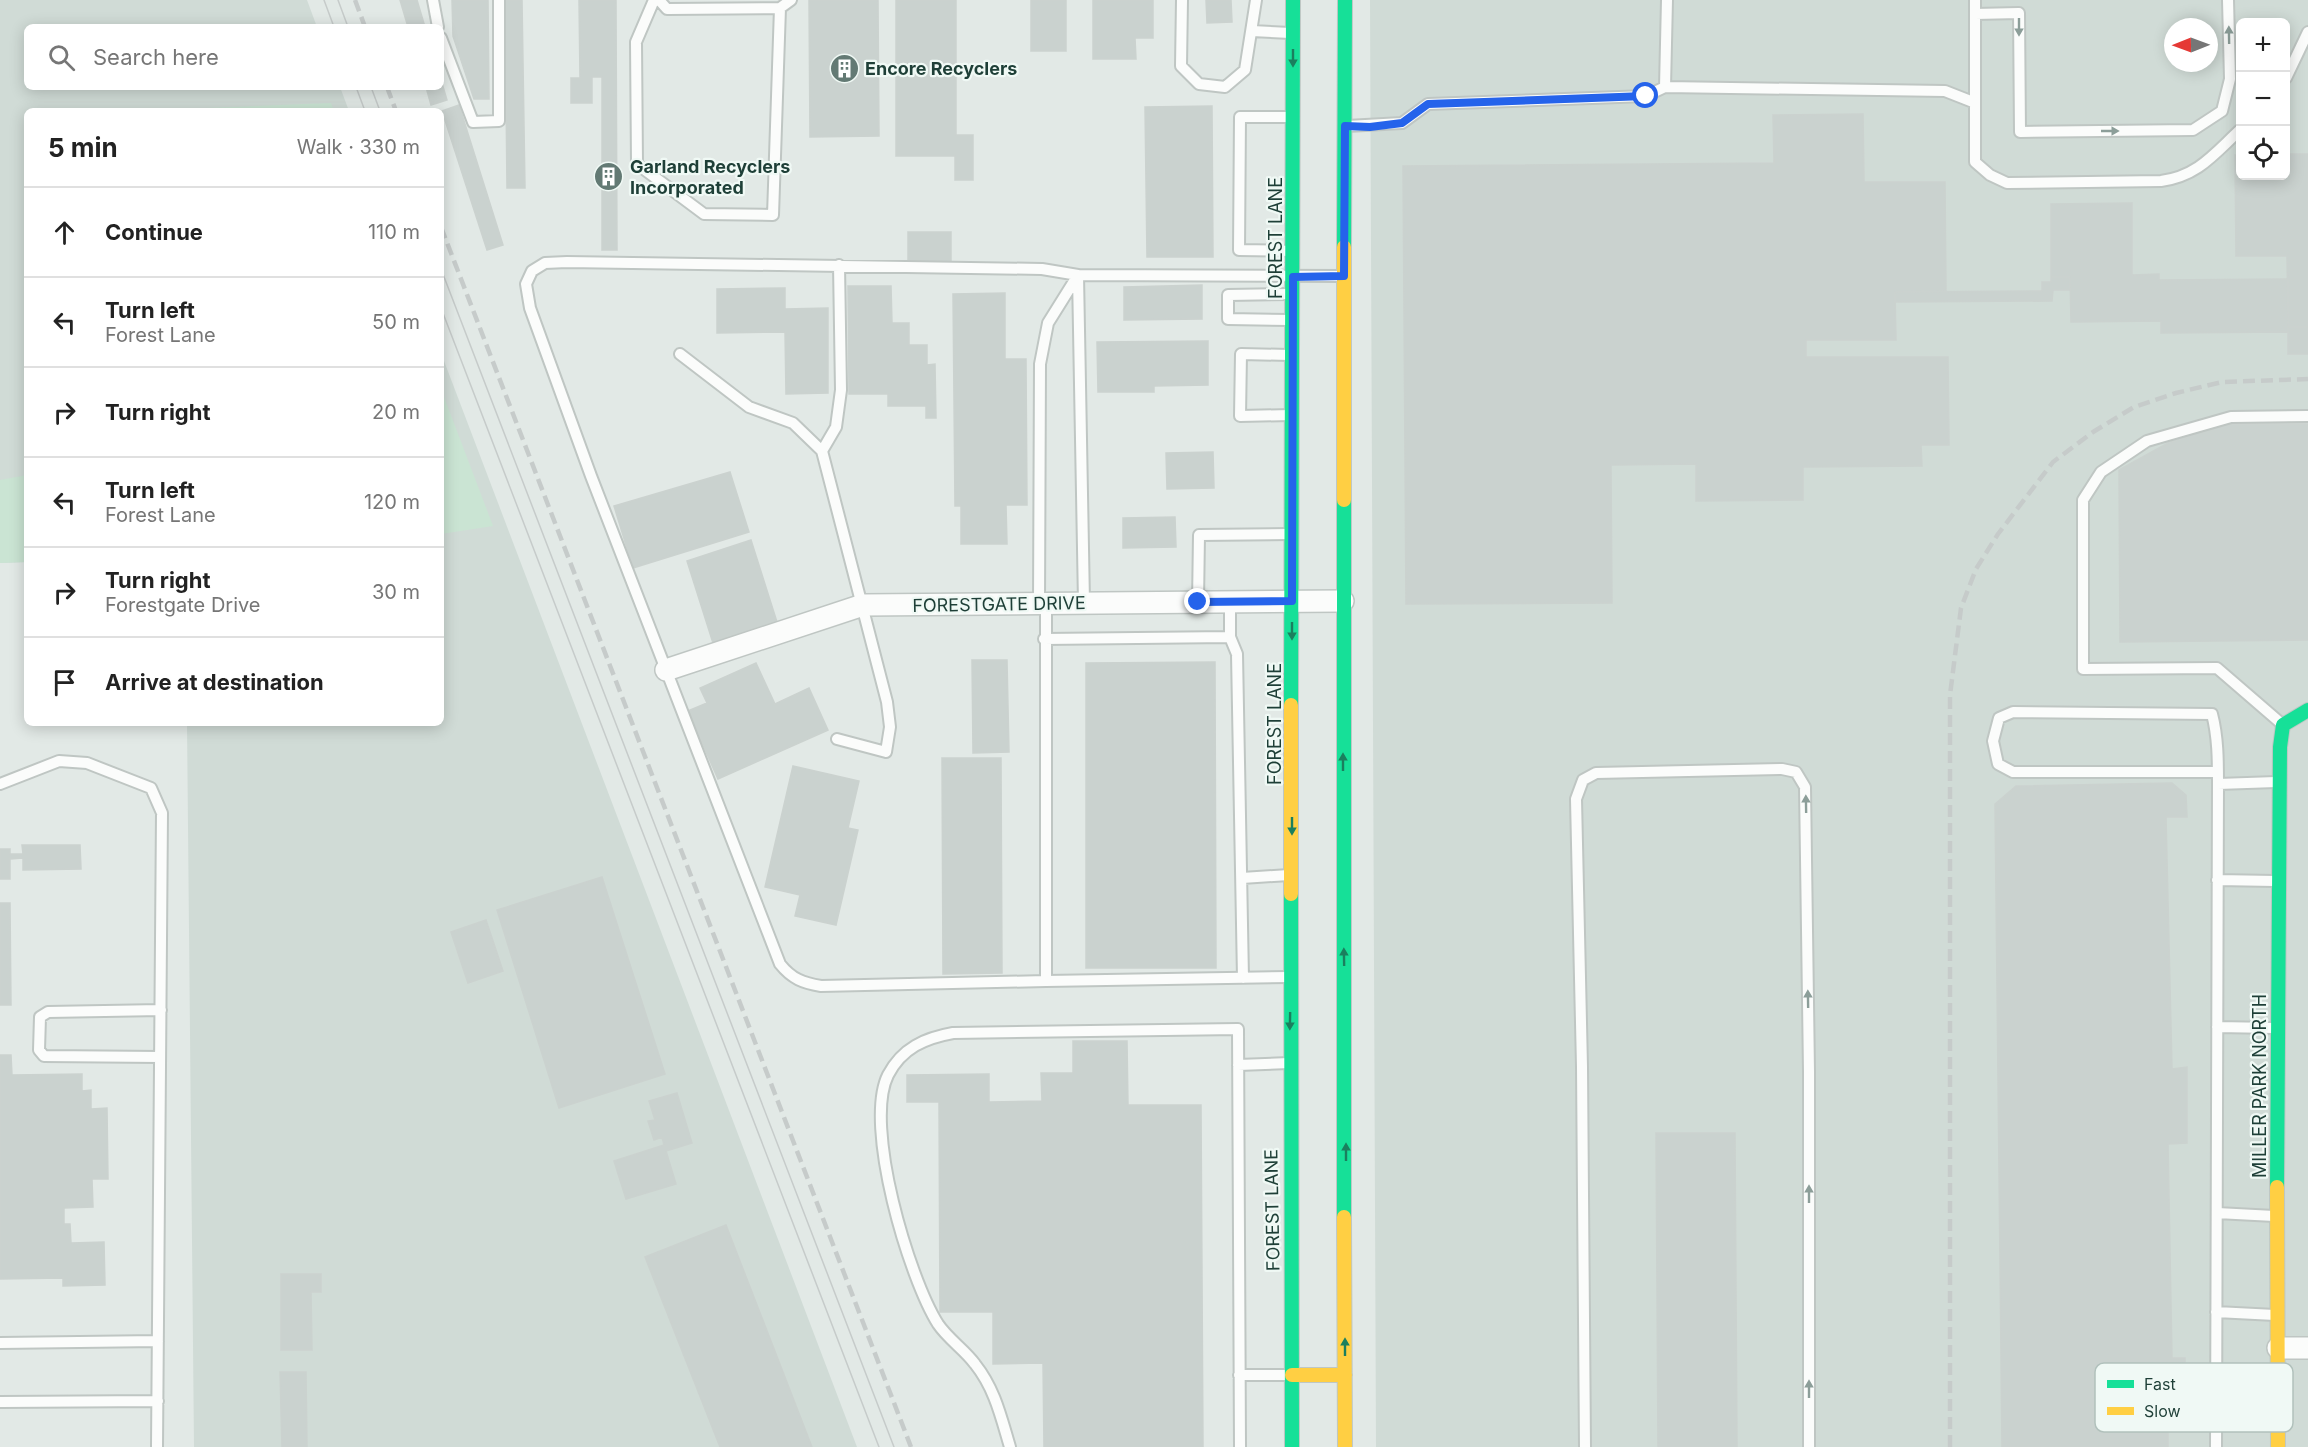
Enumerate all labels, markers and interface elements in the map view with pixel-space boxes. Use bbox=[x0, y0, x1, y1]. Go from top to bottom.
one-way arrow bbox=[2014, 18, 2024, 37]
north arrow bbox=[2164, 18, 2218, 72]
map controls bbox=[2236, 18, 2290, 180]
button: + bbox=[2236, 18, 2290, 72]
search box bbox=[24, 24, 444, 90]
one-way arrow bbox=[2224, 25, 2234, 44]
icon: search bbox=[45, 41, 78, 74]
text: Search here bbox=[93, 44, 219, 70]
one-way arrow bbox=[1288, 49, 1298, 68]
building icon: Encore Recyclers bbox=[828, 52, 860, 84]
place label: Encore Recyclers bbox=[865, 58, 1017, 79]
button: − bbox=[2236, 72, 2290, 126]
route start bbox=[1632, 82, 1658, 108]
one-way arrow bbox=[2100, 126, 2119, 136]
button: locate bbox=[2236, 126, 2290, 180]
text: 5 min bbox=[48, 132, 118, 163]
text: Walk · 330 m bbox=[297, 135, 420, 159]
place label: Garland Recyclers Incorporated bbox=[630, 156, 790, 198]
building icon: Garland Recyclers Incorporated bbox=[593, 160, 625, 192]
street label: FOREST LANE bbox=[1265, 177, 1286, 299]
icon: ahead bbox=[48, 216, 81, 249]
text: Continue bbox=[105, 219, 203, 245]
text: 110 m bbox=[368, 220, 420, 244]
text: Turn left bbox=[105, 297, 195, 323]
icon: left bbox=[48, 306, 81, 339]
text: 50 m bbox=[372, 310, 420, 334]
text: Forest Lane bbox=[105, 323, 216, 347]
icon: right bbox=[48, 396, 81, 429]
text: Turn right bbox=[105, 399, 211, 425]
text: 20 m bbox=[372, 400, 420, 424]
text: Turn left bbox=[105, 477, 195, 503]
icon: left bbox=[48, 486, 81, 519]
text: 120 m bbox=[364, 490, 420, 514]
text: Forest Lane bbox=[105, 503, 216, 527]
text: Turn right bbox=[105, 567, 211, 593]
icon: right bbox=[48, 576, 81, 609]
text: 30 m bbox=[372, 580, 420, 604]
route end bbox=[1184, 588, 1210, 614]
street label: FORESTGATE DRIVE bbox=[912, 592, 1086, 616]
text: Forestgate Drive bbox=[105, 593, 261, 617]
one-way arrow bbox=[1287, 622, 1297, 641]
street label: FOREST LANE bbox=[1264, 663, 1285, 785]
icon: arrive bbox=[48, 666, 81, 699]
text: Arrive at destination bbox=[105, 669, 324, 695]
one-way arrow bbox=[1338, 752, 1348, 771]
one-way arrow bbox=[1801, 794, 1810, 813]
one-way arrow bbox=[1287, 817, 1297, 836]
one-way arrow bbox=[1339, 947, 1349, 966]
one-way arrow bbox=[1803, 989, 1813, 1008]
street label: MILLER PARK NORTH bbox=[2249, 994, 2270, 1178]
one-way arrow bbox=[1286, 1012, 1295, 1031]
one-way arrow bbox=[1341, 1142, 1351, 1161]
street label: FOREST LANE bbox=[1260, 1149, 1284, 1271]
one-way arrow bbox=[1804, 1184, 1814, 1203]
one-way arrow bbox=[1340, 1337, 1350, 1356]
legend bbox=[2095, 1363, 2293, 1432]
text: Fast bbox=[2144, 1374, 2176, 1394]
one-way arrow bbox=[1804, 1379, 1814, 1398]
text: Slow bbox=[2144, 1401, 2181, 1421]

